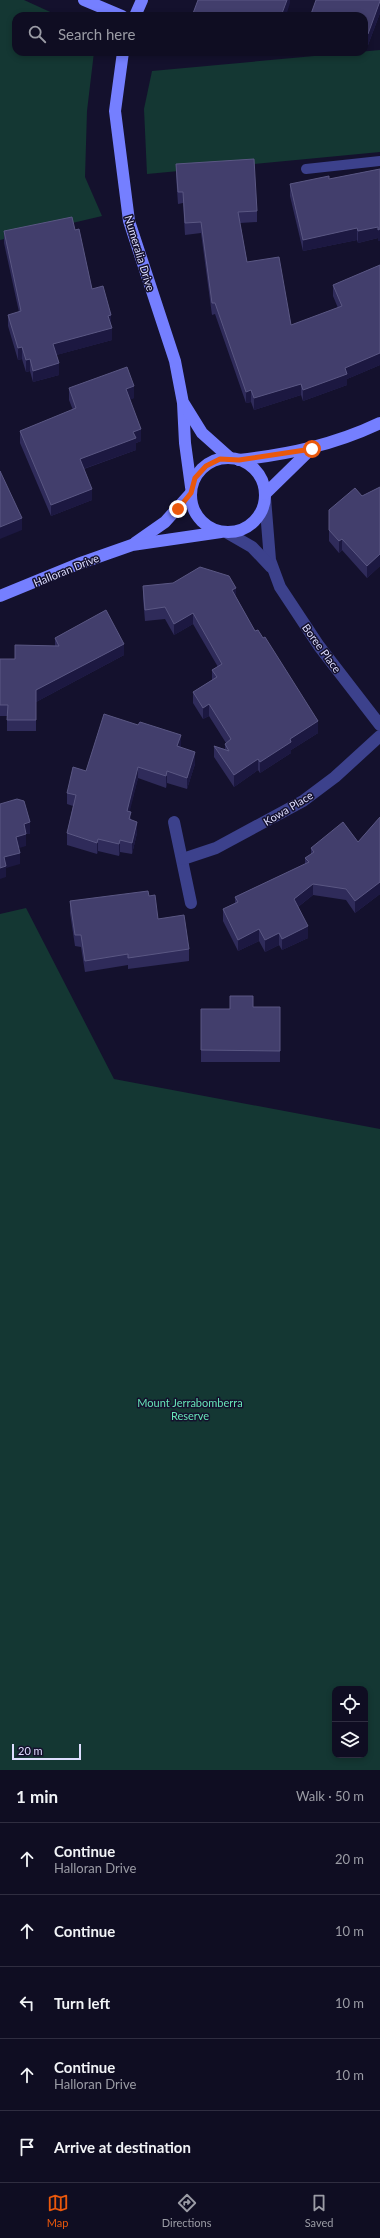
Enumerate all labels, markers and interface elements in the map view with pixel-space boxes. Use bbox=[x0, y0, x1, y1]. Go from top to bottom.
search box bbox=[12, 12, 368, 56]
icon: search bbox=[26, 23, 48, 45]
text: Search here bbox=[58, 25, 135, 43]
street label: Numeralia Drive bbox=[122, 214, 158, 293]
route start bbox=[303, 440, 321, 458]
route end bbox=[169, 500, 187, 518]
street label: Halloran Drive bbox=[31, 551, 101, 589]
street label: Boree Place bbox=[300, 621, 344, 675]
street label: Kowa Place bbox=[261, 788, 315, 828]
park label: Mount Jerrabomberra Reserve bbox=[137, 1396, 243, 1422]
map controls bbox=[332, 1686, 368, 1758]
button: locate bbox=[332, 1686, 368, 1722]
button: layers bbox=[332, 1722, 368, 1758]
scale bar bbox=[12, 1742, 81, 1761]
text: 20 m bbox=[18, 1744, 43, 1757]
text: 1 min bbox=[16, 1786, 58, 1807]
text: Walk · 50 m bbox=[296, 1788, 364, 1804]
text: Continue bbox=[54, 1842, 115, 1860]
icon: ahead bbox=[16, 1848, 38, 1870]
text: 20 m bbox=[335, 1851, 364, 1867]
text: Halloran Drive bbox=[54, 1860, 136, 1876]
icon: ahead bbox=[16, 1920, 38, 1942]
text: Continue bbox=[54, 1922, 115, 1940]
text: 10 m bbox=[335, 1923, 364, 1939]
icon: left bbox=[16, 1992, 38, 2014]
text: Turn left bbox=[54, 1994, 110, 2012]
text: 10 m bbox=[335, 1995, 364, 2011]
text: Continue bbox=[54, 2058, 115, 2076]
icon: ahead bbox=[16, 2064, 38, 2086]
text: 10 m bbox=[335, 2067, 364, 2083]
text: Halloran Drive bbox=[54, 2076, 136, 2092]
icon: arrive bbox=[16, 2136, 38, 2158]
text: Arrive at destination bbox=[54, 2138, 191, 2156]
tab: Map bbox=[47, 2192, 69, 2229]
tab: Directions bbox=[162, 2192, 211, 2229]
tab: Saved bbox=[305, 2192, 333, 2229]

